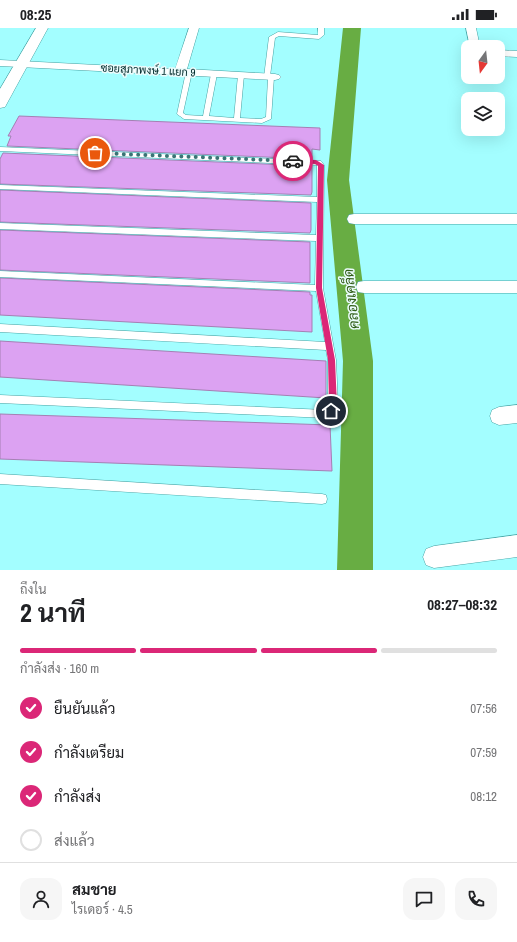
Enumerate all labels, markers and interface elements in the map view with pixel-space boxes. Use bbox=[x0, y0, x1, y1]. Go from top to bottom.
text: 08:25 bbox=[20, 4, 51, 25]
north arrow bbox=[461, 40, 505, 84]
map controls bbox=[461, 40, 505, 136]
street label: ซอยสุภาพงษ์ 1 แยก 9 bbox=[100, 60, 196, 81]
button: layers bbox=[461, 92, 505, 136]
pin bbox=[78, 136, 112, 170]
courier bbox=[273, 141, 313, 181]
icon: bag bbox=[84, 142, 106, 164]
icon: car bbox=[282, 150, 304, 172]
water label: คลองเคล็ด bbox=[339, 268, 363, 330]
pin bbox=[314, 394, 348, 428]
icon: home bbox=[320, 400, 342, 422]
text: ถึงใน bbox=[20, 581, 47, 598]
text: 08:27–08:32 bbox=[427, 594, 497, 615]
text: 2 นาที bbox=[20, 595, 86, 630]
text: กำลังส่ง · 160 m bbox=[20, 660, 99, 677]
icon: check bbox=[20, 697, 42, 719]
text: ยืนยันแล้ว bbox=[54, 698, 115, 719]
text: 07:56 bbox=[470, 700, 497, 717]
icon: check bbox=[20, 741, 42, 763]
text: กำลังเตรียม bbox=[54, 742, 124, 763]
text: 07:59 bbox=[470, 744, 497, 761]
icon: check bbox=[20, 785, 42, 807]
text: กำลังส่ง bbox=[54, 786, 101, 807]
text: 08:12 bbox=[470, 788, 497, 805]
text: ส่งแล้ว bbox=[54, 830, 95, 851]
button: person bbox=[20, 878, 62, 920]
button: chat bbox=[403, 878, 445, 920]
button: phone bbox=[455, 878, 497, 920]
text: สมชาย bbox=[72, 879, 117, 900]
text: ไรเดอร์ · 4.5 bbox=[72, 901, 133, 918]

